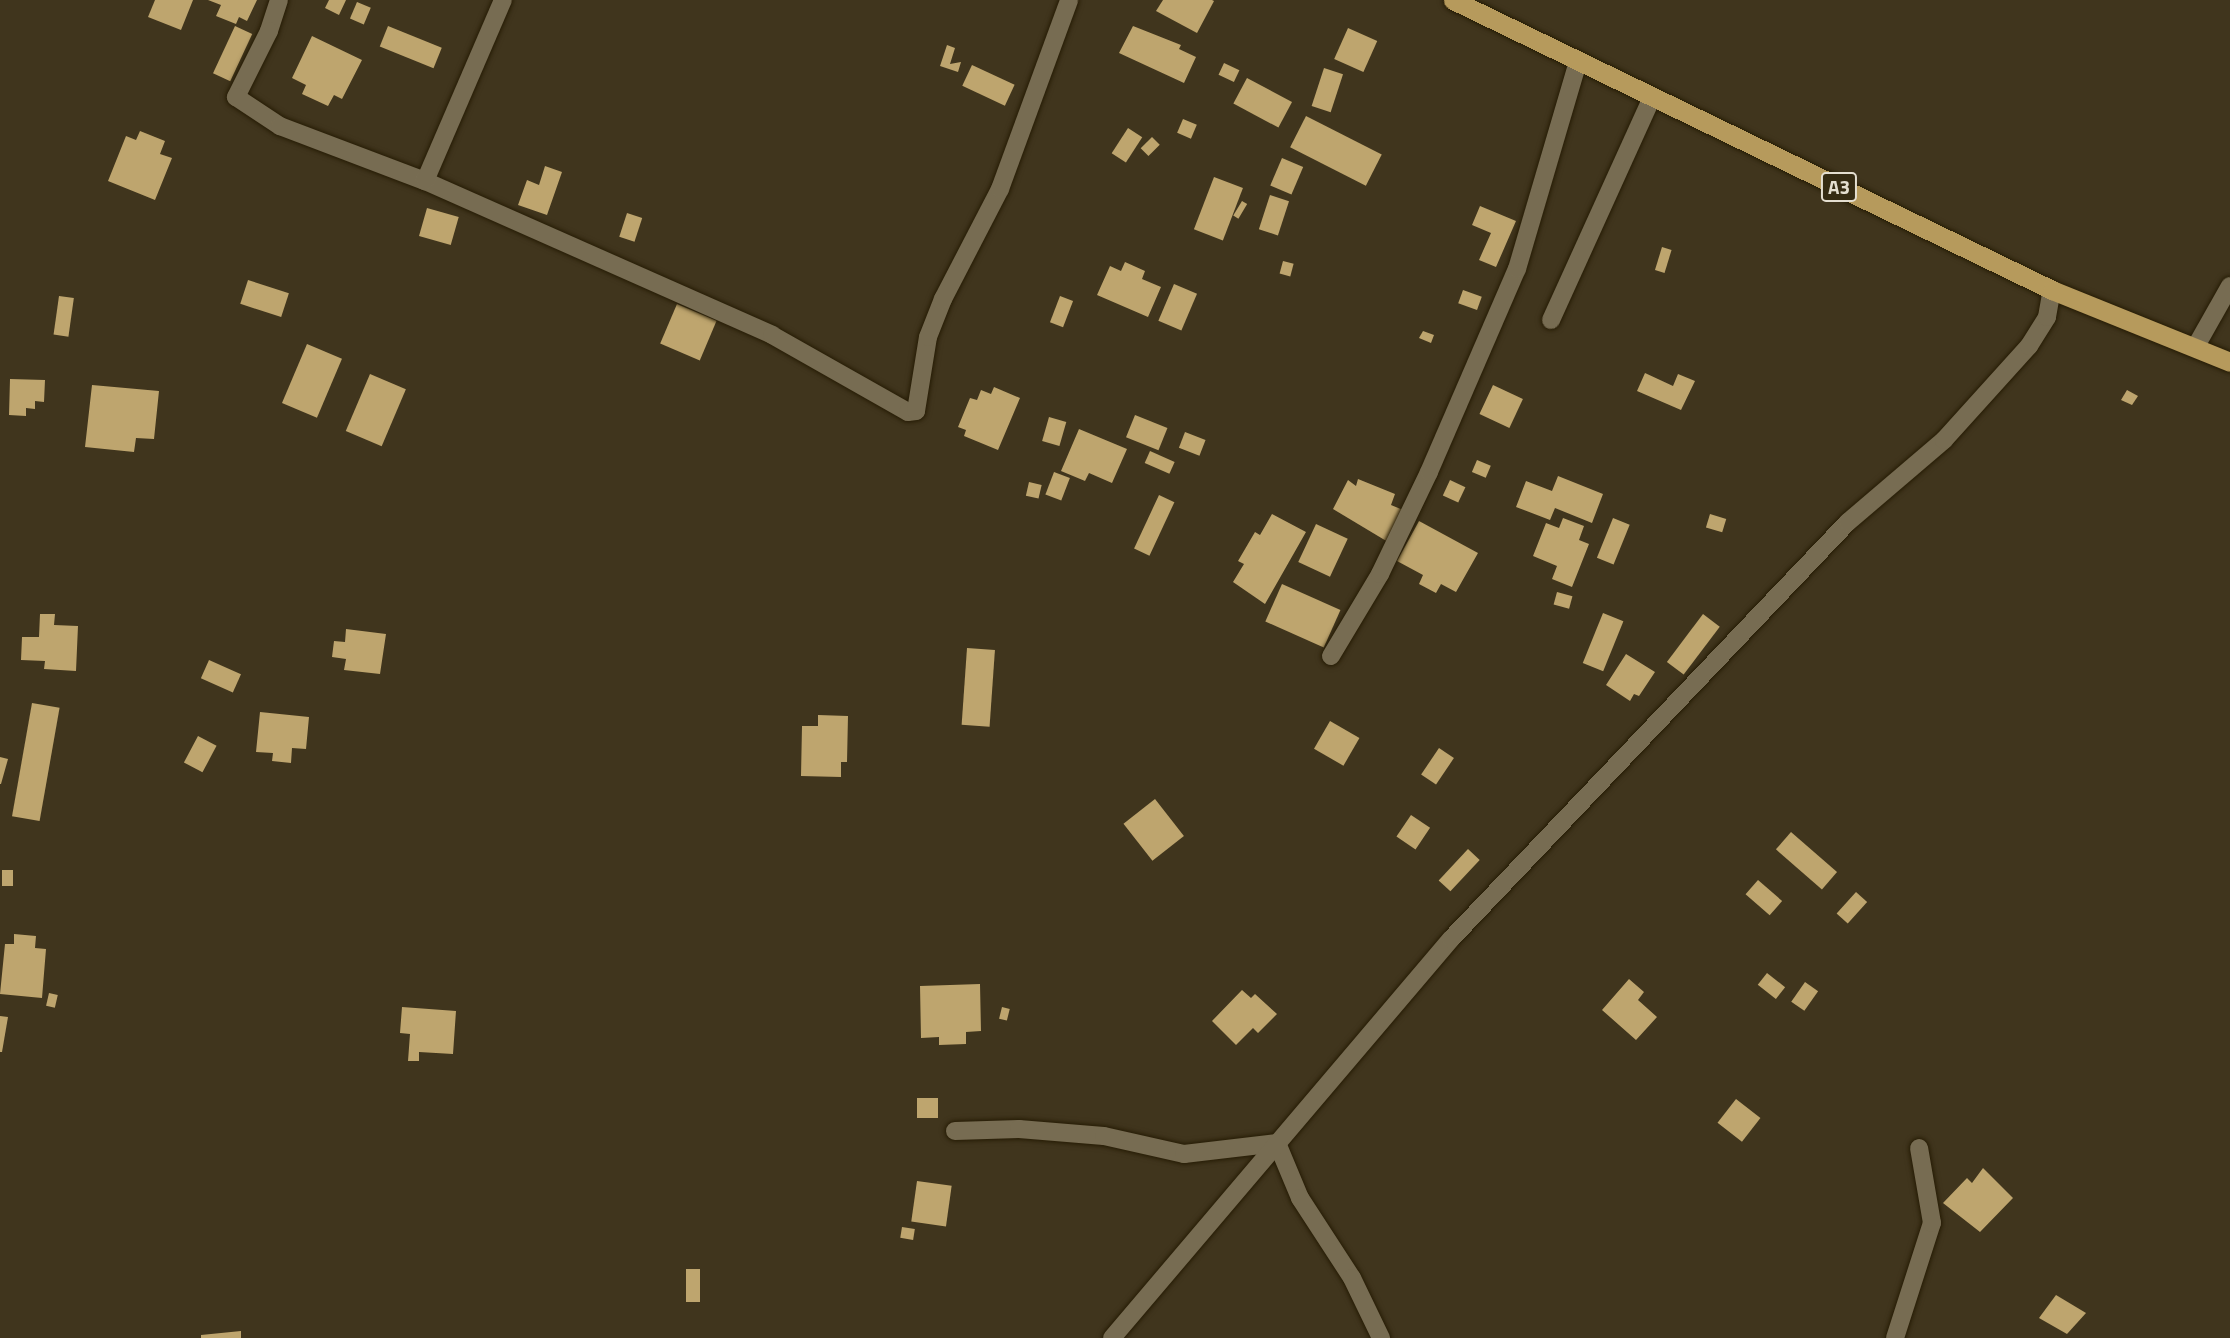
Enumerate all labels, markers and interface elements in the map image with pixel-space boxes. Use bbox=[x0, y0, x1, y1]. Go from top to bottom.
road number: A3 bbox=[1820, 172, 1858, 202]

